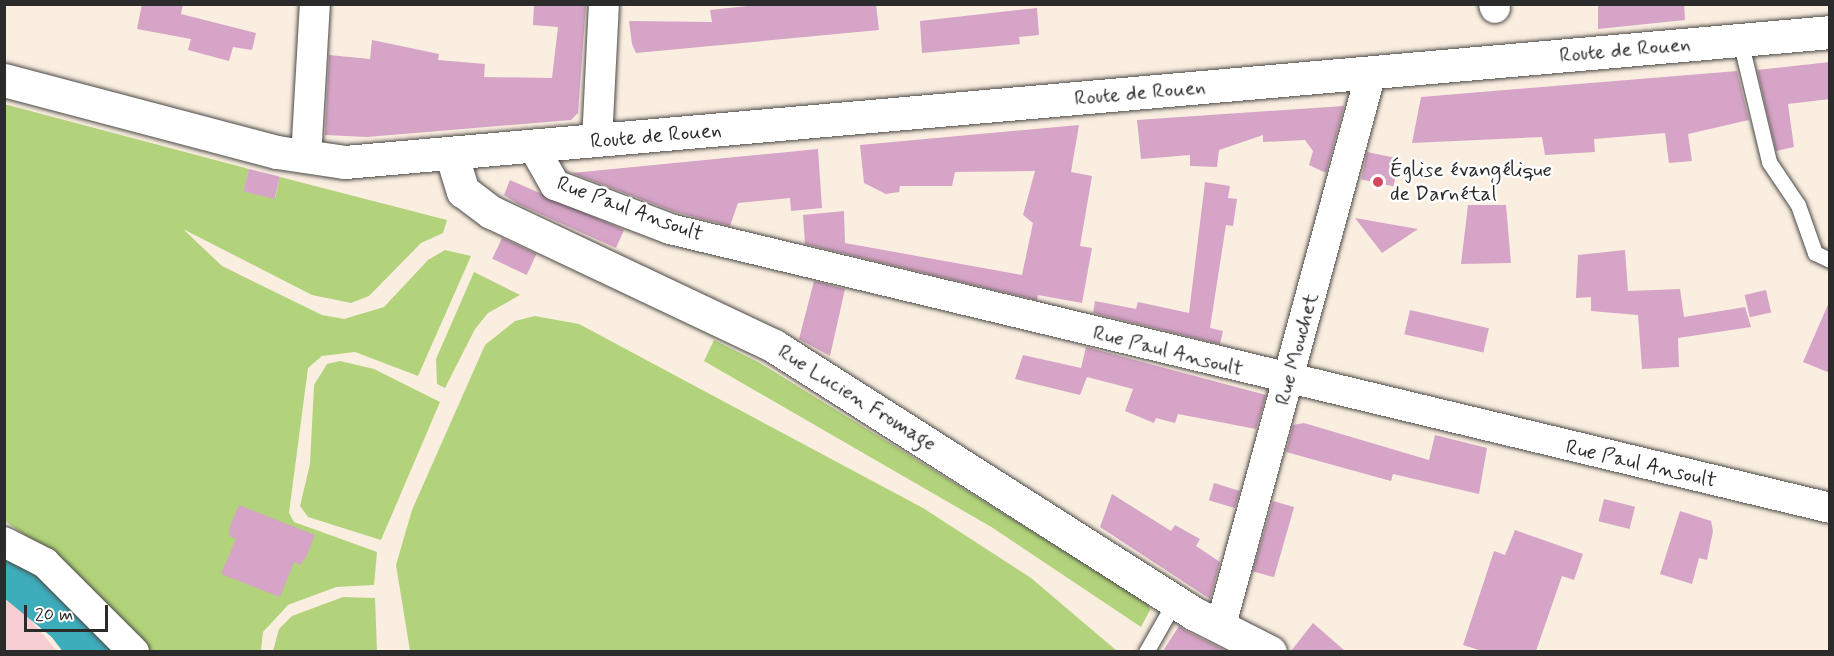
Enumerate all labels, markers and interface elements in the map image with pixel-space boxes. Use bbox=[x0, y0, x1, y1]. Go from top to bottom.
street label: Route de Rouen bbox=[1561, 32, 1689, 68]
street label: Route de Rouen bbox=[1076, 75, 1204, 111]
street label: Route de Rouen bbox=[592, 118, 720, 154]
place label: Église évangélique de Darnétal bbox=[1390, 157, 1552, 207]
street label: Rue Paul Ansoult bbox=[556, 172, 704, 246]
marker: Église évangélique de Darnétal bbox=[1371, 175, 1385, 189]
street label: Rue Mouchet bbox=[1270, 291, 1324, 407]
street label: Rue Paul Ansoult bbox=[1093, 321, 1243, 381]
street label: Rue Lucien Fromage bbox=[774, 340, 940, 456]
street label: Rue Paul Ansoult bbox=[1566, 435, 1716, 493]
scale bar bbox=[27, 593, 111, 631]
text: 20 m bbox=[35, 603, 73, 627]

